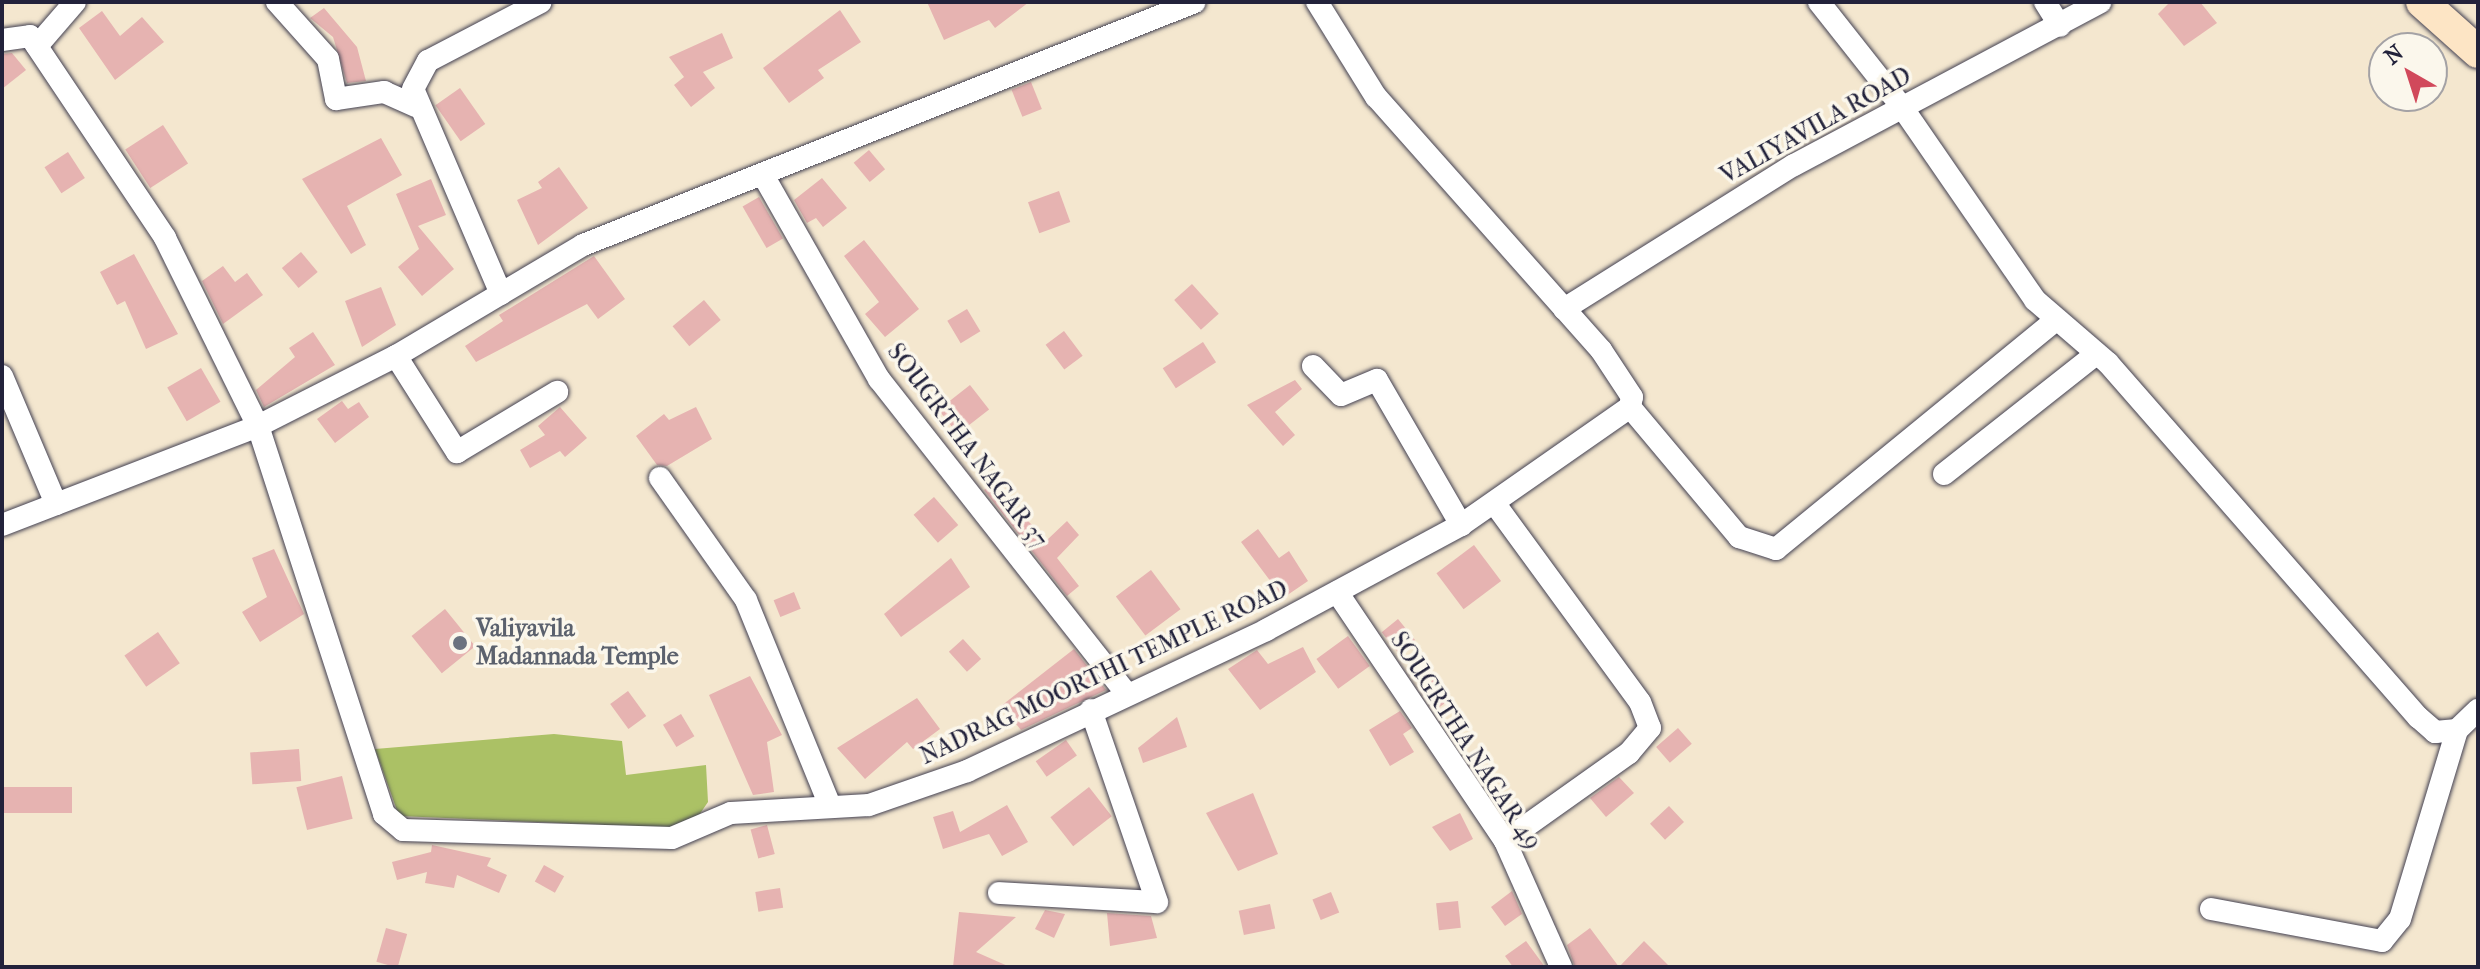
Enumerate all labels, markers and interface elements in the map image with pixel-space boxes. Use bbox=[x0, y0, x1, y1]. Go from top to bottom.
north arrow bbox=[2368, 32, 2448, 112]
text: N bbox=[2379, 40, 2409, 70]
street label: VALIYAVILA ROAD bbox=[1716, 62, 1916, 190]
street label: SOUGRTHA NAGAR 37 bbox=[881, 338, 1053, 554]
street label: NADRAG MOORTHI TEMPLE ROAD bbox=[916, 575, 1292, 771]
place label: Valiyavila Madannada Temple bbox=[476, 615, 679, 671]
street label: SOUGRTHA NAGAR 49 bbox=[1384, 627, 1546, 855]
marker: Valiyavila Madannada Temple bbox=[451, 634, 469, 652]

